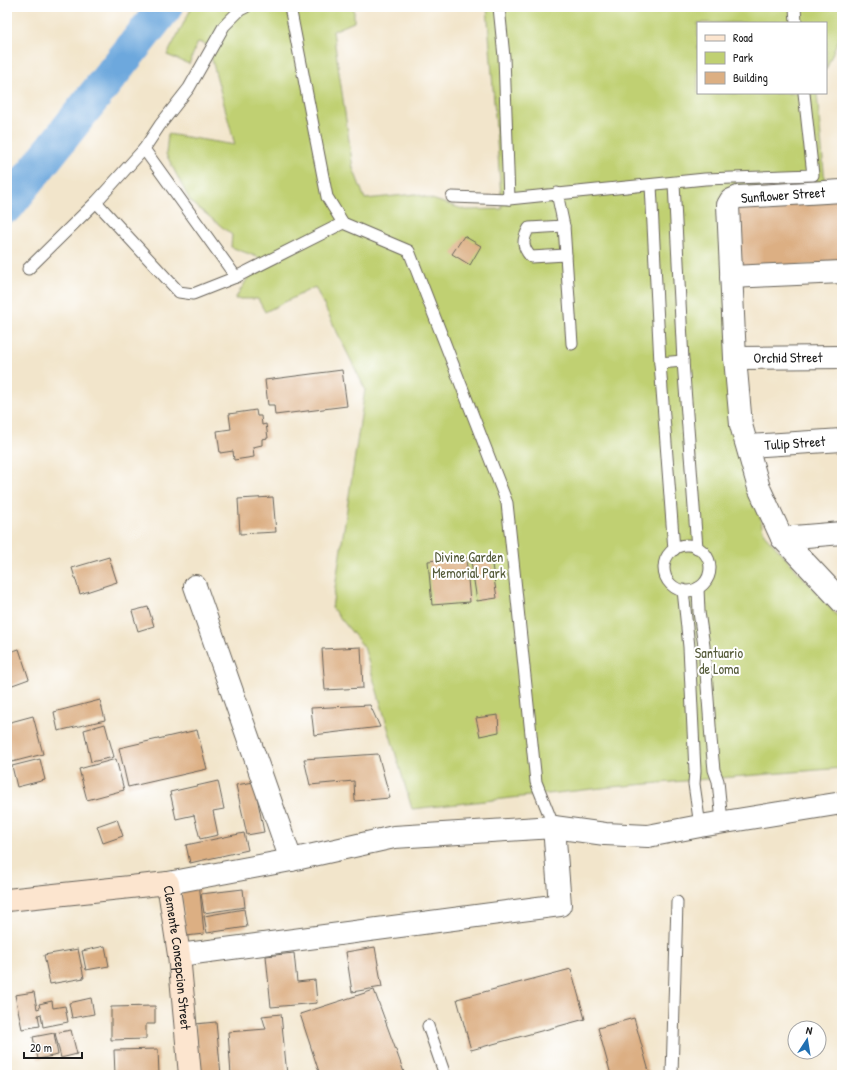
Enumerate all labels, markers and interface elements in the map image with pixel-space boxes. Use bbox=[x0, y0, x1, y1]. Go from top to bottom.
legend bbox=[697, 22, 827, 94]
text: Road bbox=[733, 29, 753, 46]
text: Park bbox=[733, 49, 753, 66]
text: Building bbox=[733, 69, 768, 86]
street label: Sunflower Street bbox=[740, 182, 826, 207]
street label: Orchid Street bbox=[753, 347, 823, 367]
street label: Tulip Street bbox=[764, 431, 826, 454]
park label: Divine Garden Memorial Park bbox=[432, 547, 506, 582]
park label: Santuario de Loma bbox=[695, 643, 744, 678]
street label: Clemente Concepcion Street bbox=[159, 884, 196, 1031]
north arrow bbox=[787, 1020, 827, 1060]
text: N bbox=[805, 1023, 814, 1038]
scale bar bbox=[24, 1034, 82, 1060]
text: 20 m bbox=[30, 1039, 52, 1056]

